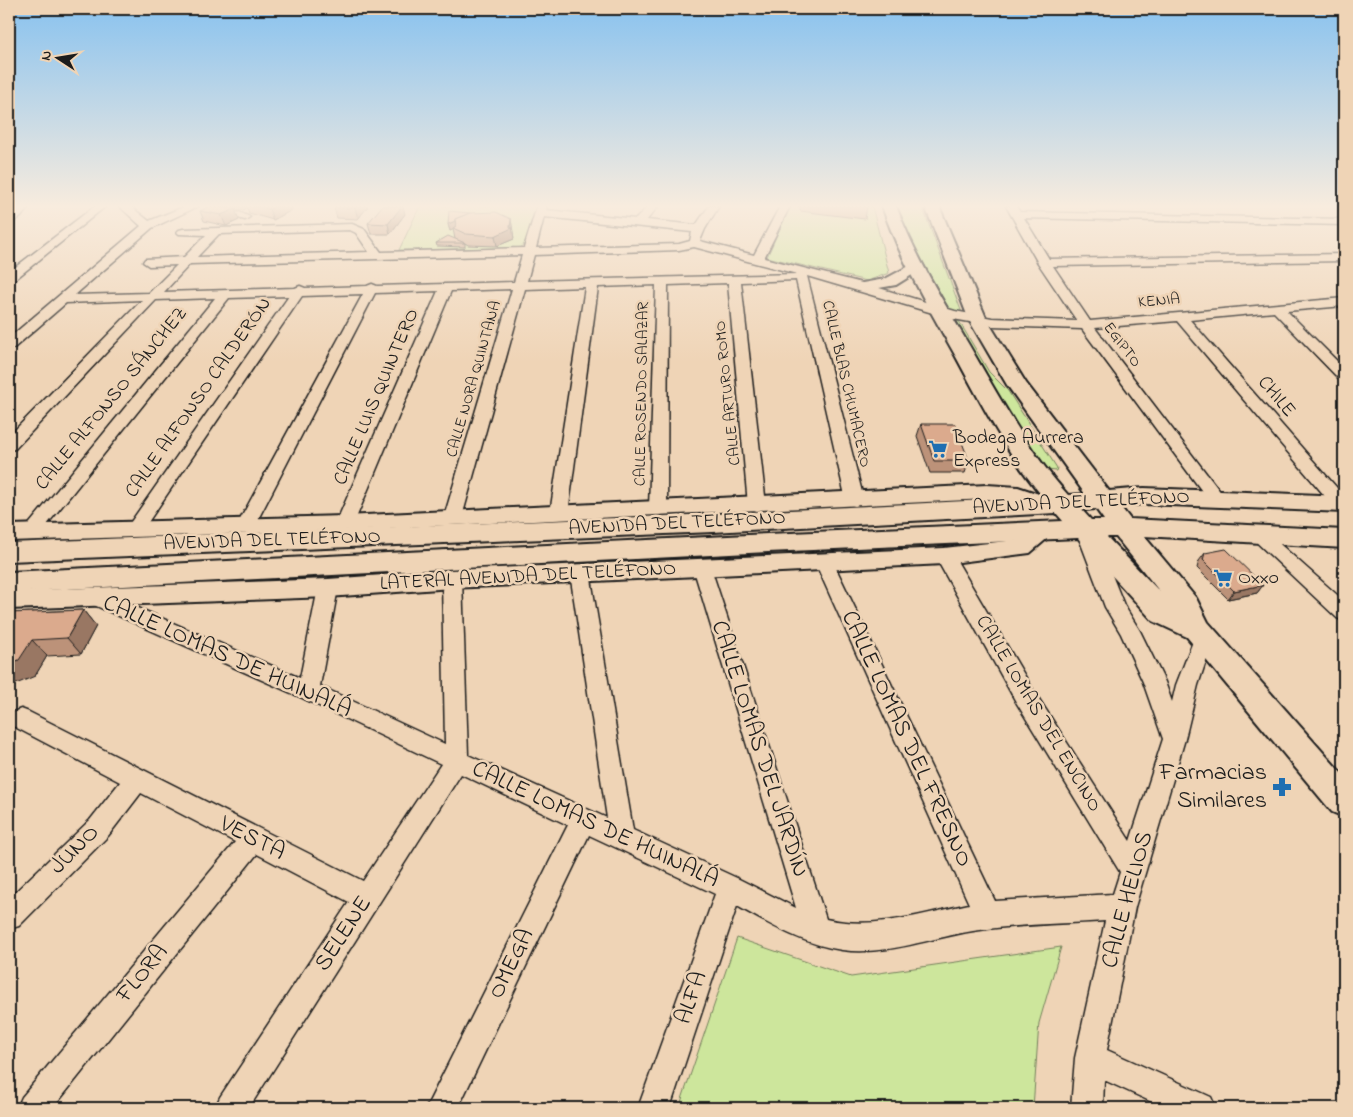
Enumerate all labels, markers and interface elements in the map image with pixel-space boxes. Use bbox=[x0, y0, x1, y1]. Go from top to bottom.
north arrow bbox=[32, 32, 82, 82]
text: N bbox=[35, 49, 58, 62]
street label: KENIA bbox=[1137, 287, 1181, 315]
street label: CALLE ALFONSO CALDERÓN bbox=[118, 292, 280, 504]
street label: CALLE NORA QUINTANA bbox=[440, 298, 508, 460]
street label: CALLE BLAS CHUMACERO bbox=[815, 298, 877, 470]
street label: CALLE ALFONSO SÁNCHEZ bbox=[29, 301, 195, 497]
street label: CALLE ROSENDO SALAZAR bbox=[628, 301, 656, 486]
street label: CALLE LUIS QUINTERO bbox=[327, 304, 427, 490]
street label: EGIPTO bbox=[1097, 317, 1147, 373]
street label: CALLE ARTURO ROMO bbox=[708, 319, 748, 467]
street label: CHILE bbox=[1250, 370, 1302, 424]
place label: Bodega Aurrera Express bbox=[952, 424, 1084, 476]
supermarket icon: Bodega Aurrera Express bbox=[927, 438, 949, 460]
street label: AVENIDA DEL TELÉFONO bbox=[972, 483, 1190, 523]
street label: AVENIDA DEL TELÉFONO bbox=[568, 504, 786, 544]
street label: AVENIDA DEL TELÉFONO bbox=[163, 523, 381, 559]
street label: LATERAL AVENIDA DEL TELÉFONO bbox=[379, 555, 677, 599]
place label: Oxxo bbox=[1238, 564, 1279, 593]
supermarket icon: Oxxo bbox=[1212, 567, 1234, 589]
street label: CALLE LOMAS DE HUINALÁ bbox=[97, 586, 357, 728]
street label: CALLE LOMAS DEL FRESNO bbox=[831, 605, 981, 873]
street label: CALLE LOMAS DEL ENCINO bbox=[968, 610, 1108, 818]
street label: CALLE LOMAS DEL JARDÍN bbox=[701, 616, 817, 882]
street label: CALLE LOMAS DE HUINALÁ bbox=[466, 752, 724, 898]
place label: Farmacias Similares bbox=[1158, 756, 1267, 819]
pharmacy icon: Farmacias Similares bbox=[1271, 776, 1293, 798]
street label: VESTA bbox=[212, 807, 291, 870]
street label: JUNO bbox=[42, 817, 108, 883]
street label: CALLE HELIOS bbox=[1093, 828, 1163, 972]
street label: SELENE bbox=[306, 889, 382, 979]
street label: OMEGA bbox=[480, 923, 544, 1005]
street label: FLORA bbox=[108, 937, 178, 1012]
street label: ALFA bbox=[667, 967, 717, 1029]

